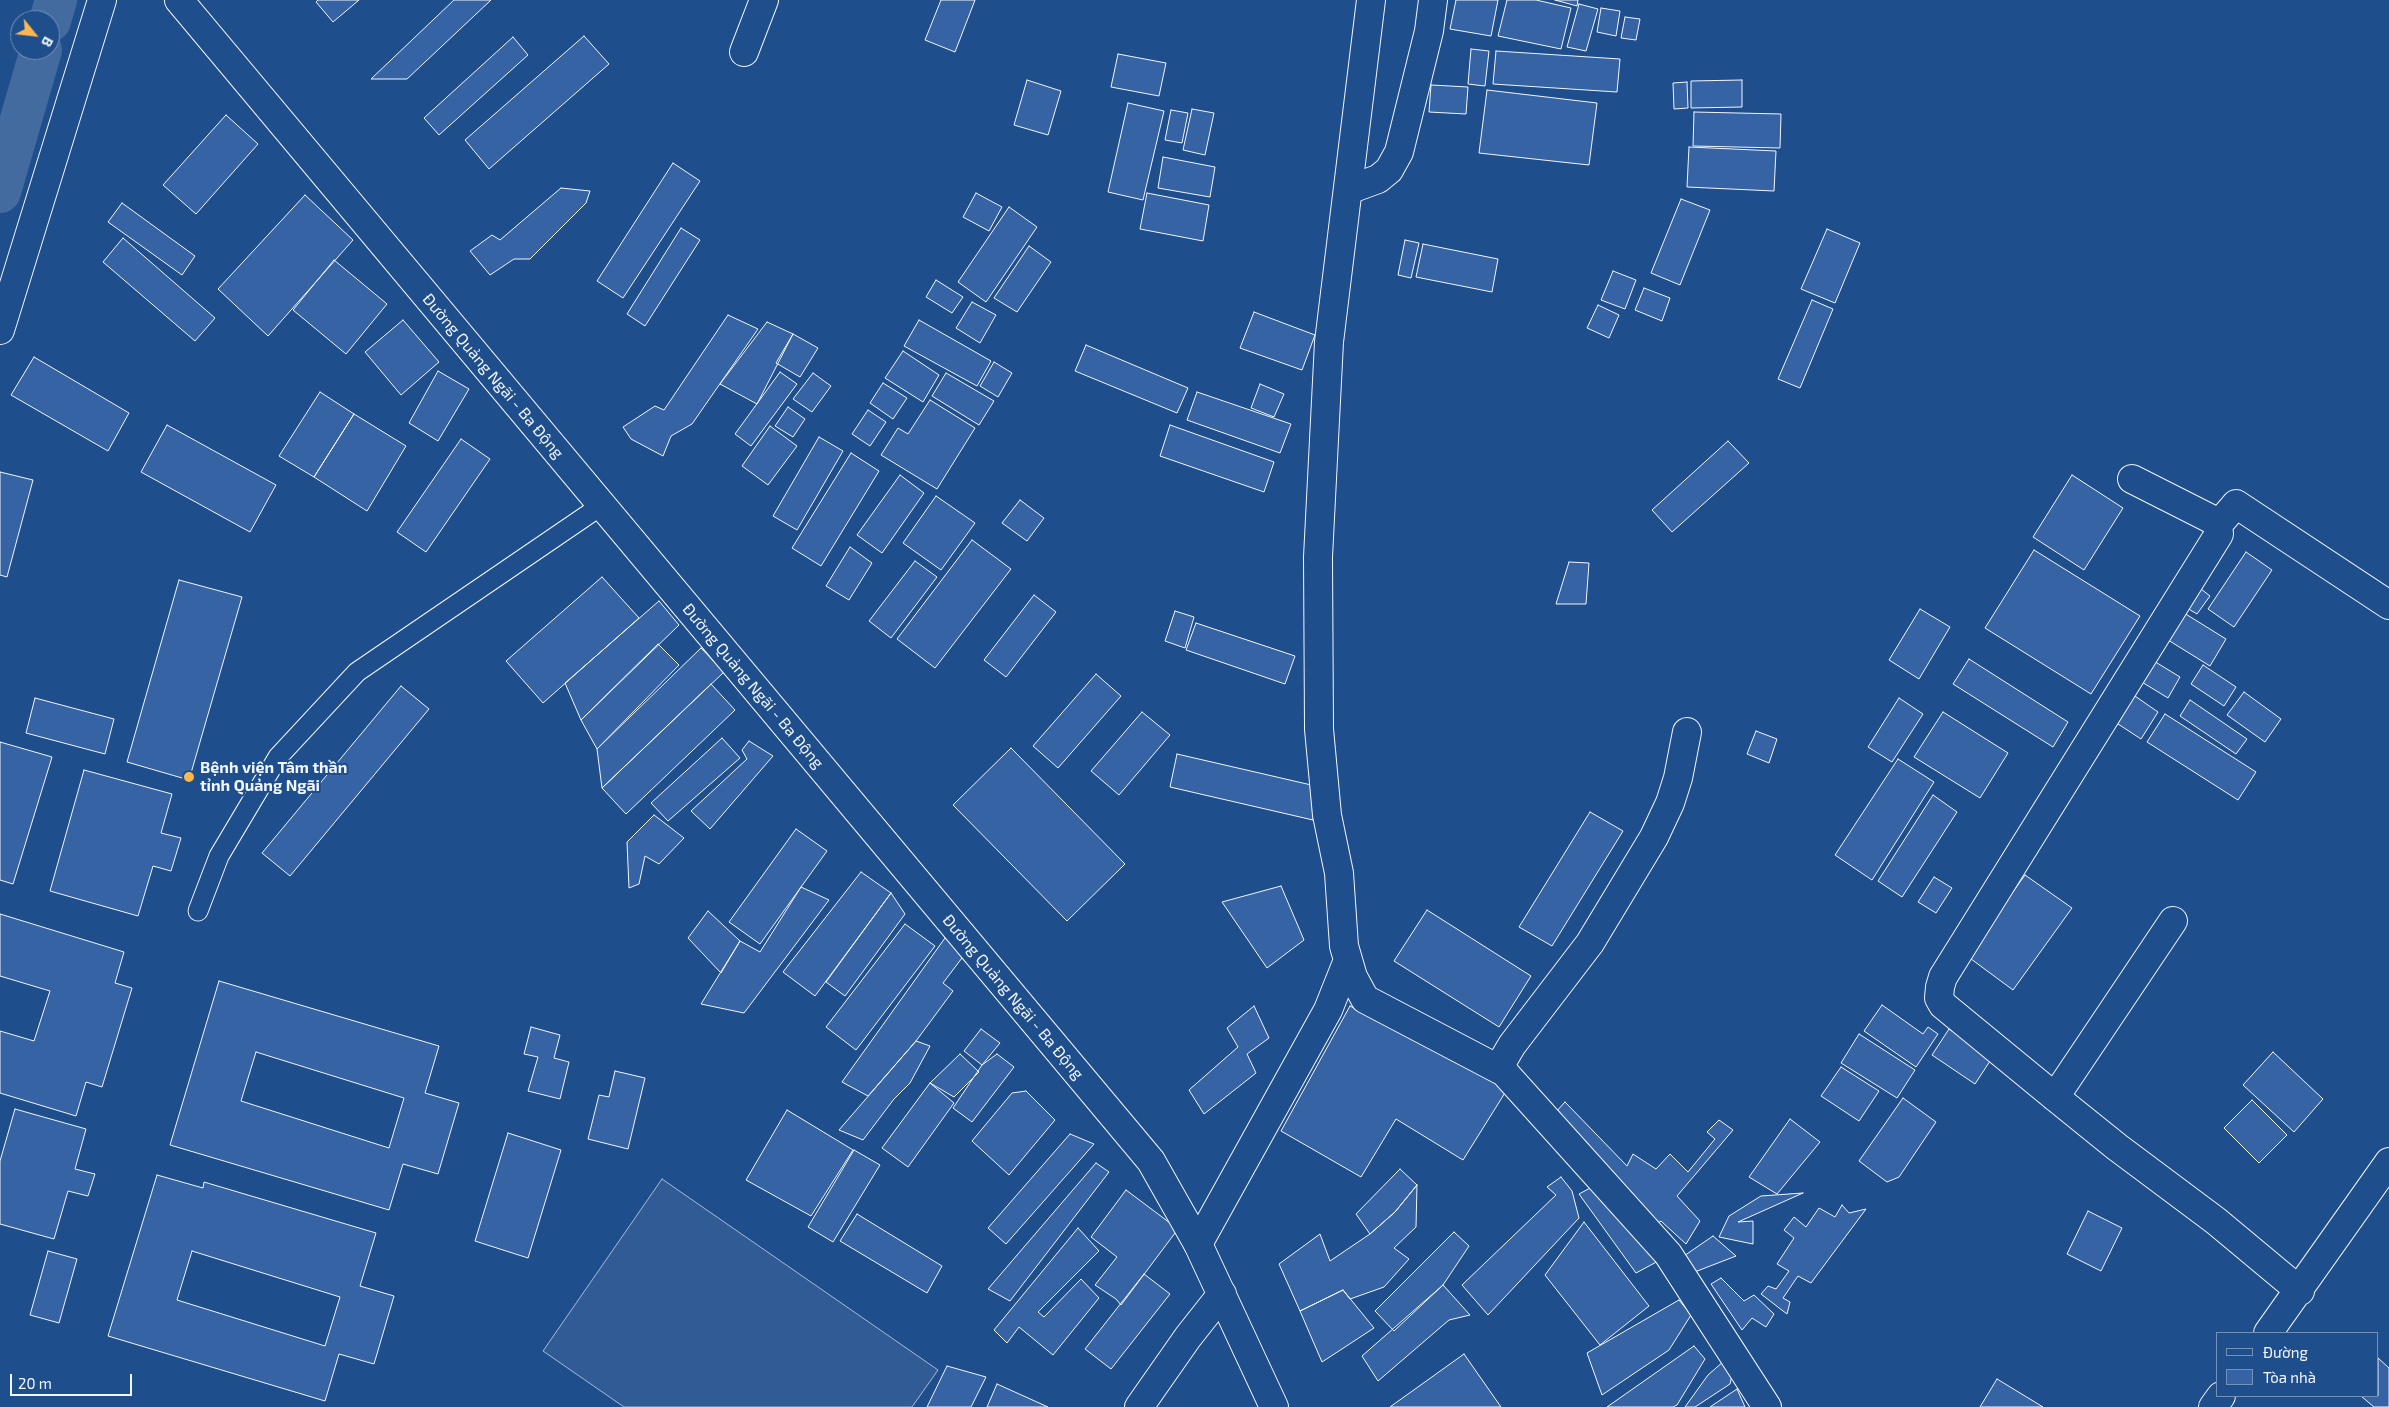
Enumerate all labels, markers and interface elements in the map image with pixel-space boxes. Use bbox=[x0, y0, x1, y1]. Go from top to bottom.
north arrow bbox=[10, 10, 60, 60]
text: B bbox=[38, 34, 57, 50]
street label: Đường Quảng Ngãi - Ba Động bbox=[418, 290, 568, 462]
street label: Đường Quảng Ngãi - Ba Động bbox=[678, 600, 828, 772]
place label: Bệnh viện Tâm thần tỉnh Quảng Ngãi bbox=[200, 758, 347, 796]
marker: Bệnh viện Tâm thần tỉnh Quảng Ngãi bbox=[182, 770, 196, 784]
street label: Đường Quảng Ngãi - Ba Động bbox=[938, 911, 1088, 1083]
legend bbox=[2216, 1332, 2379, 1397]
text: Đường bbox=[2263, 1343, 2308, 1361]
scale bar bbox=[12, 1364, 135, 1396]
text: Tòa nhà bbox=[2263, 1368, 2316, 1386]
text: 20 m bbox=[18, 1374, 52, 1392]

